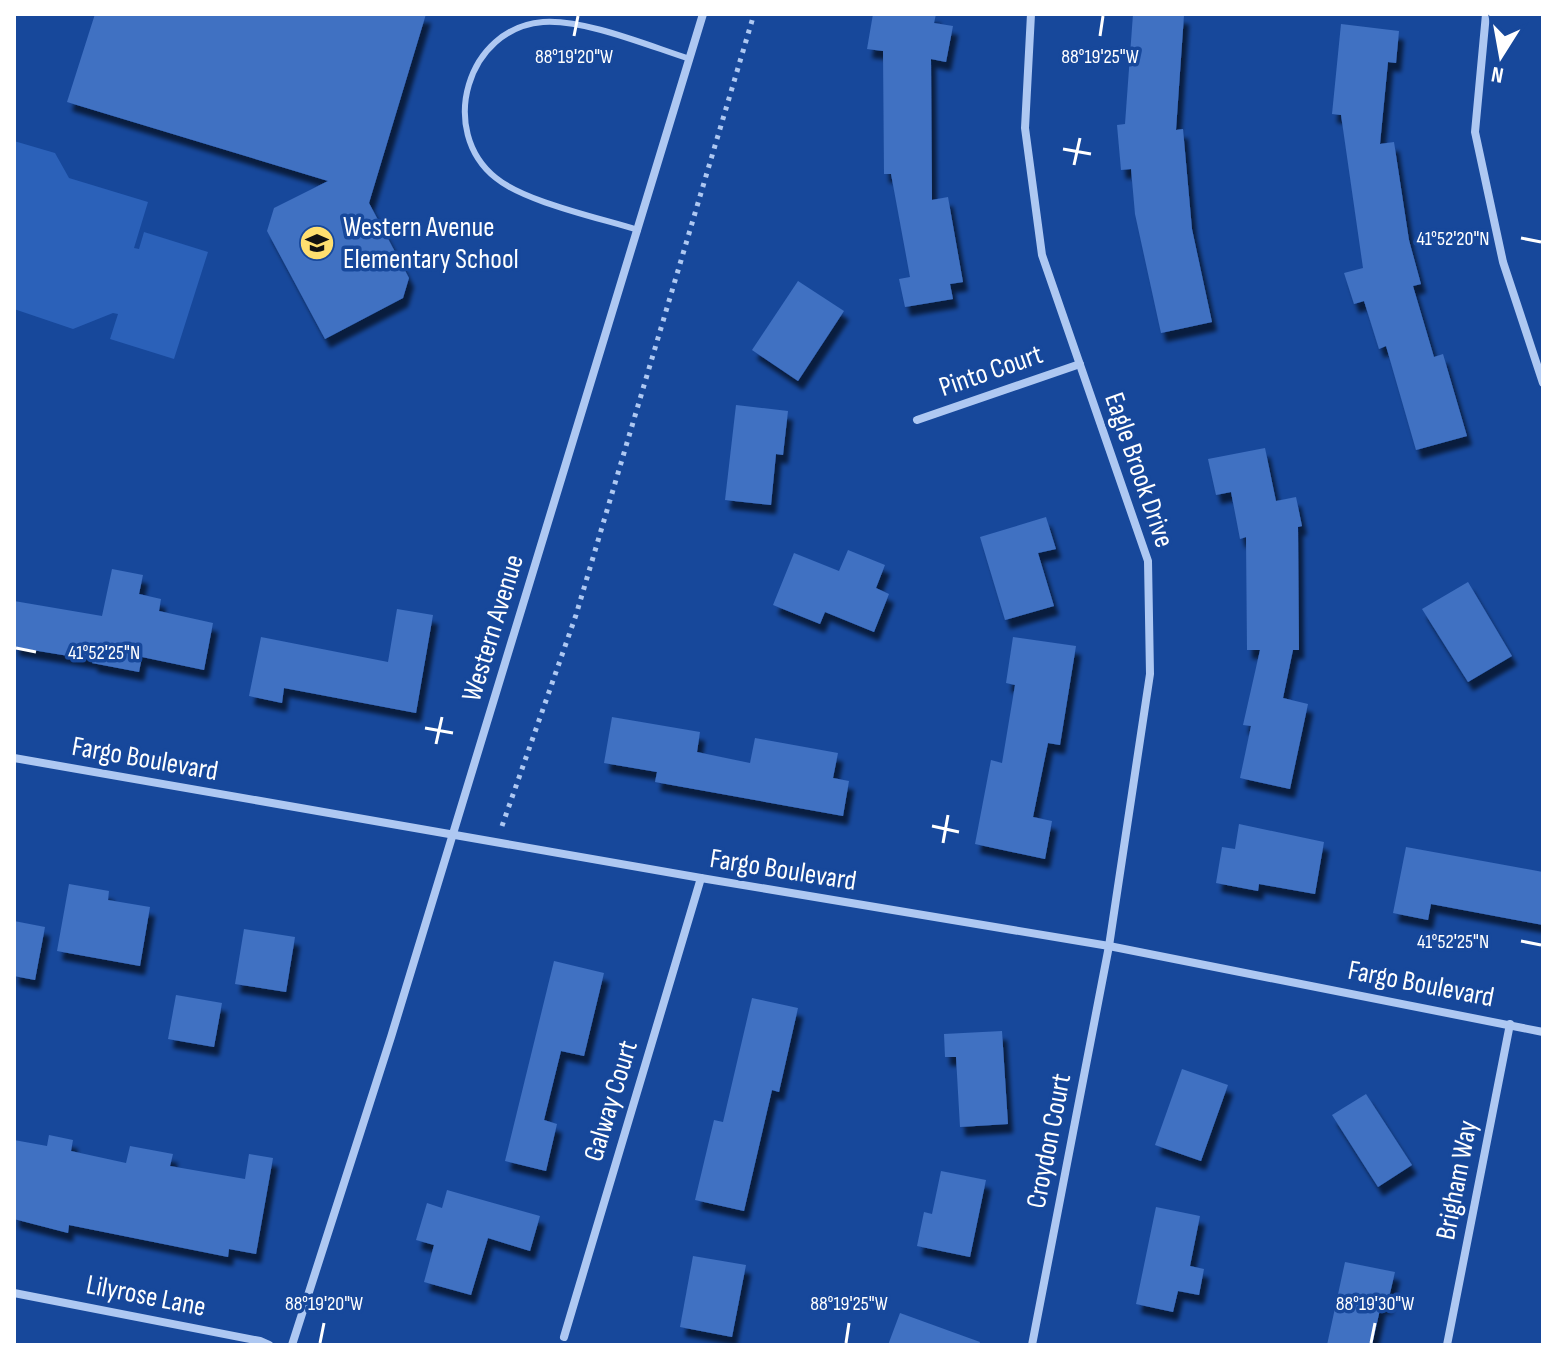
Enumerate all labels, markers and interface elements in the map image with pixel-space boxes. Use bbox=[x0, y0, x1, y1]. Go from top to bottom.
north arrow bbox=[1461, 16, 1541, 96]
text: 88°19'20"W bbox=[535, 45, 613, 69]
text: 88°19'25"W bbox=[1061, 45, 1139, 69]
text: N bbox=[1489, 60, 1506, 89]
place label: Western Avenue Elementary School bbox=[343, 211, 519, 276]
school or university icon: Western Avenue Elementary School bbox=[298, 224, 336, 262]
text: 41°52'20"N bbox=[1416, 227, 1490, 251]
street label: Pinto Court bbox=[935, 338, 1047, 404]
street label: Eagle Brook Drive bbox=[1097, 388, 1181, 552]
street label: Western Avenue bbox=[455, 551, 531, 705]
text: 41°52'25"N bbox=[68, 641, 140, 665]
street label: Fargo Boulevard bbox=[69, 730, 221, 788]
street label: Fargo Boulevard bbox=[707, 842, 859, 898]
text: 41°52'25"N bbox=[1417, 930, 1489, 954]
street label: Fargo Boulevard bbox=[1345, 954, 1497, 1014]
street label: Galway Court bbox=[577, 1037, 645, 1165]
street label: Croydon Court bbox=[1020, 1071, 1078, 1211]
street label: Brigham Way bbox=[1429, 1117, 1485, 1243]
street label: Lilyrose Lane bbox=[83, 1268, 209, 1324]
text: 88°19'20"W bbox=[285, 1292, 363, 1316]
text: 88°19'25"W bbox=[810, 1292, 888, 1316]
text: 88°19'30"W bbox=[1336, 1292, 1414, 1316]

